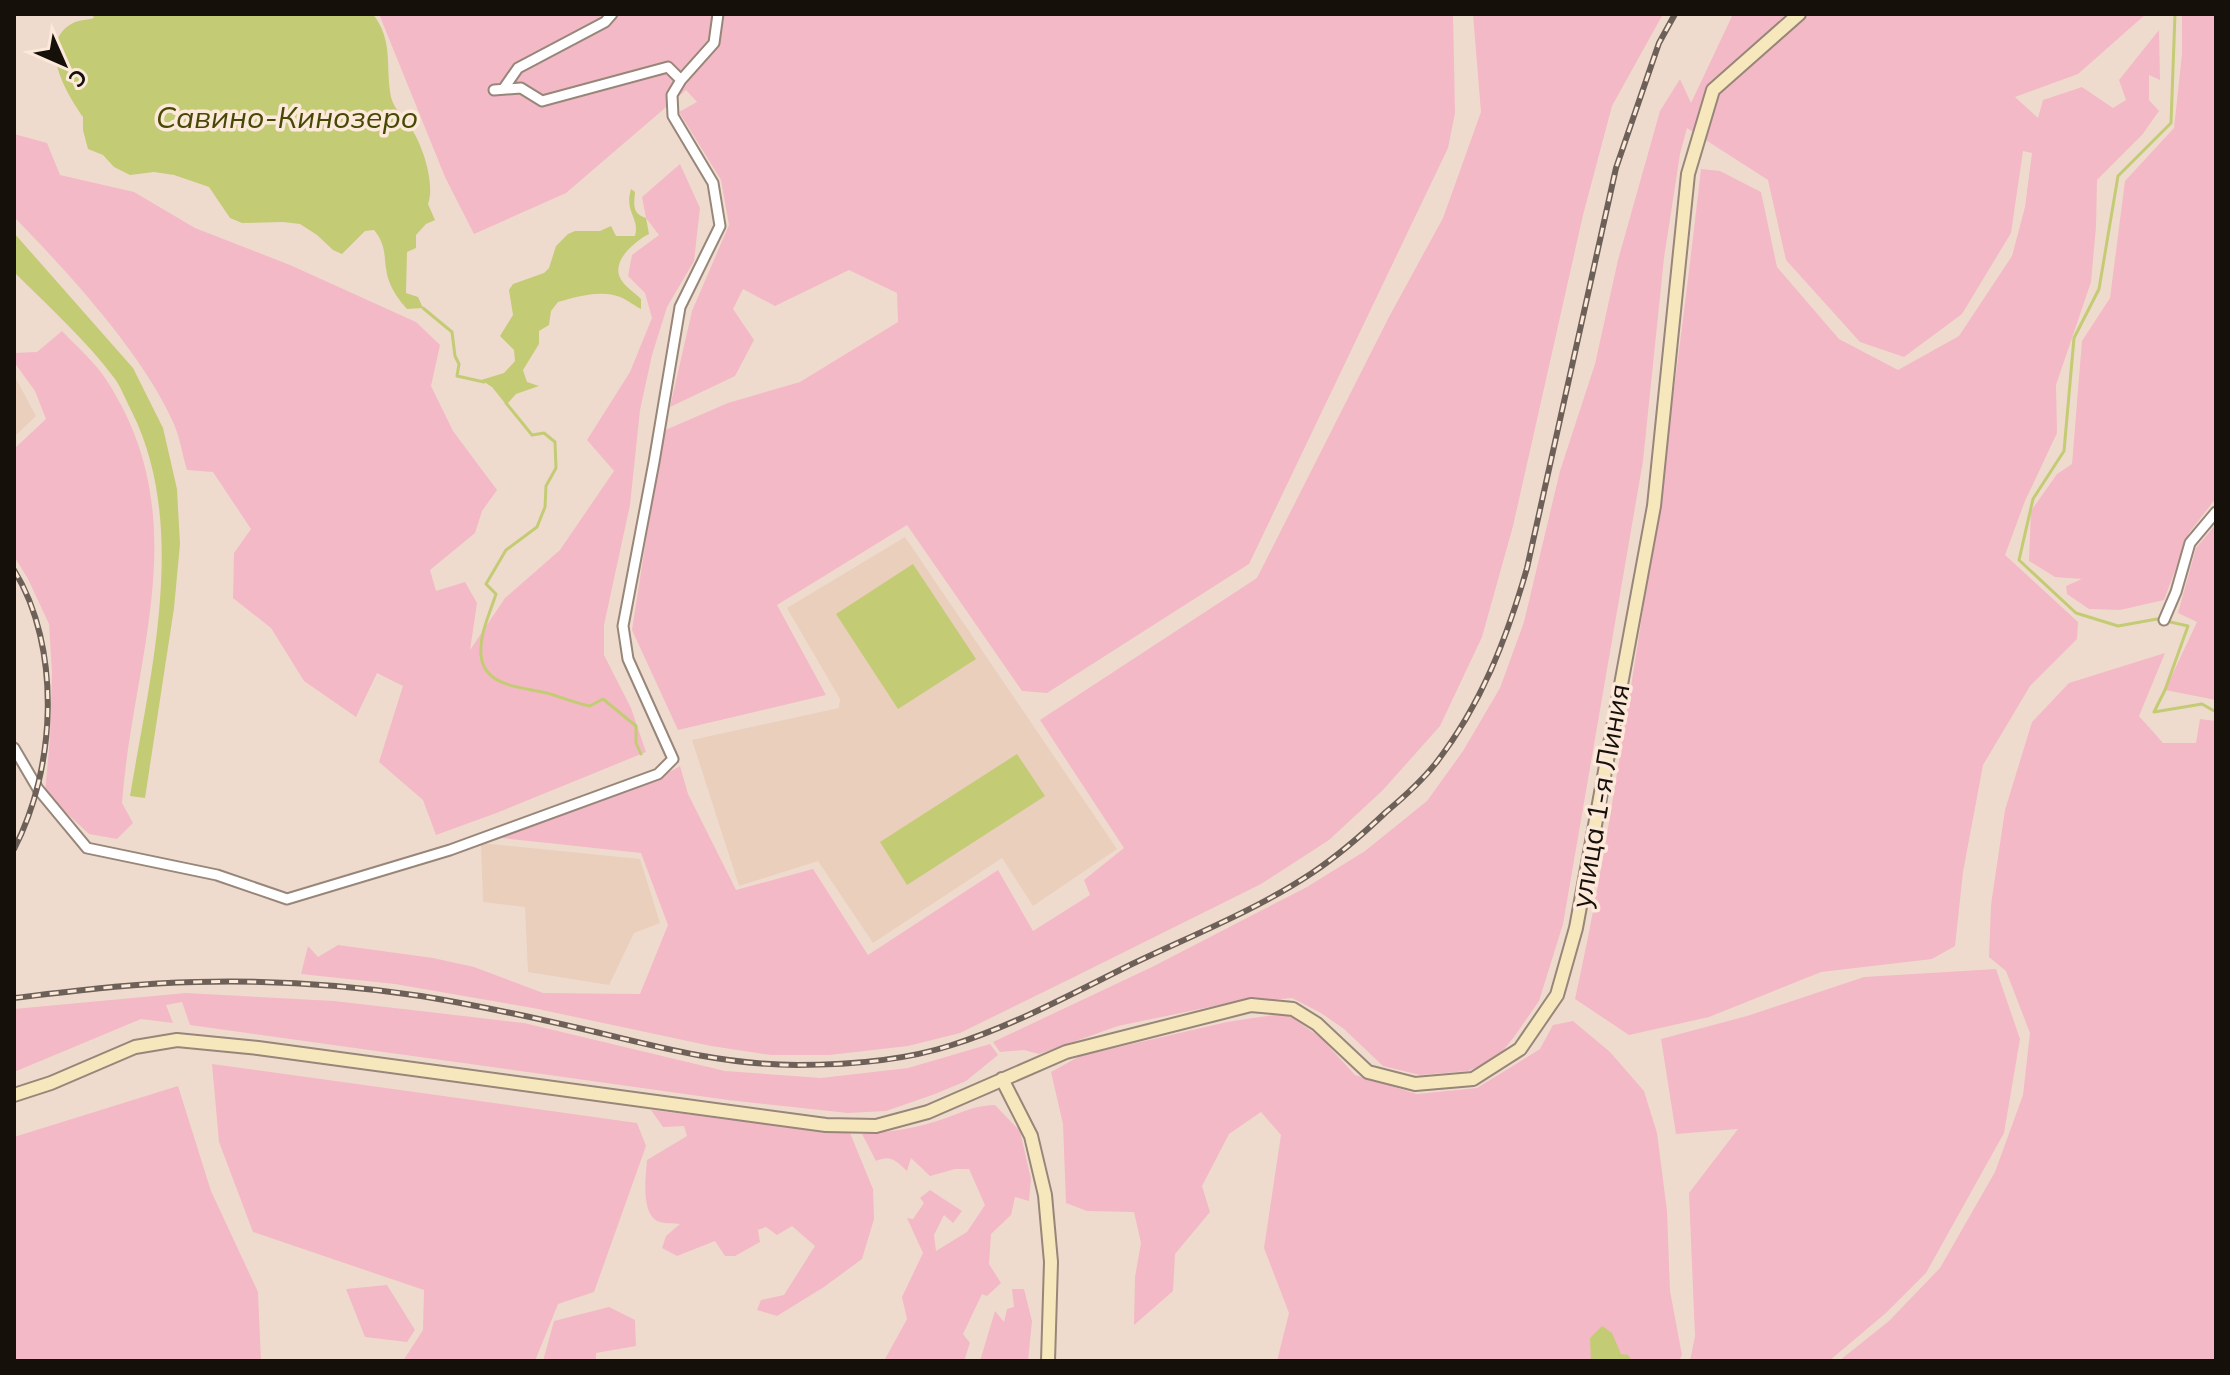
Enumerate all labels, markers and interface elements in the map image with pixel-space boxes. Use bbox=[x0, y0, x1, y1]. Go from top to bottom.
north arrow bbox=[24, 24, 104, 104]
text: С bbox=[63, 63, 93, 93]
water label: Савино-Кинозеро bbox=[156, 98, 418, 136]
street label: улица 1-я Линия bbox=[1563, 681, 1636, 911]

